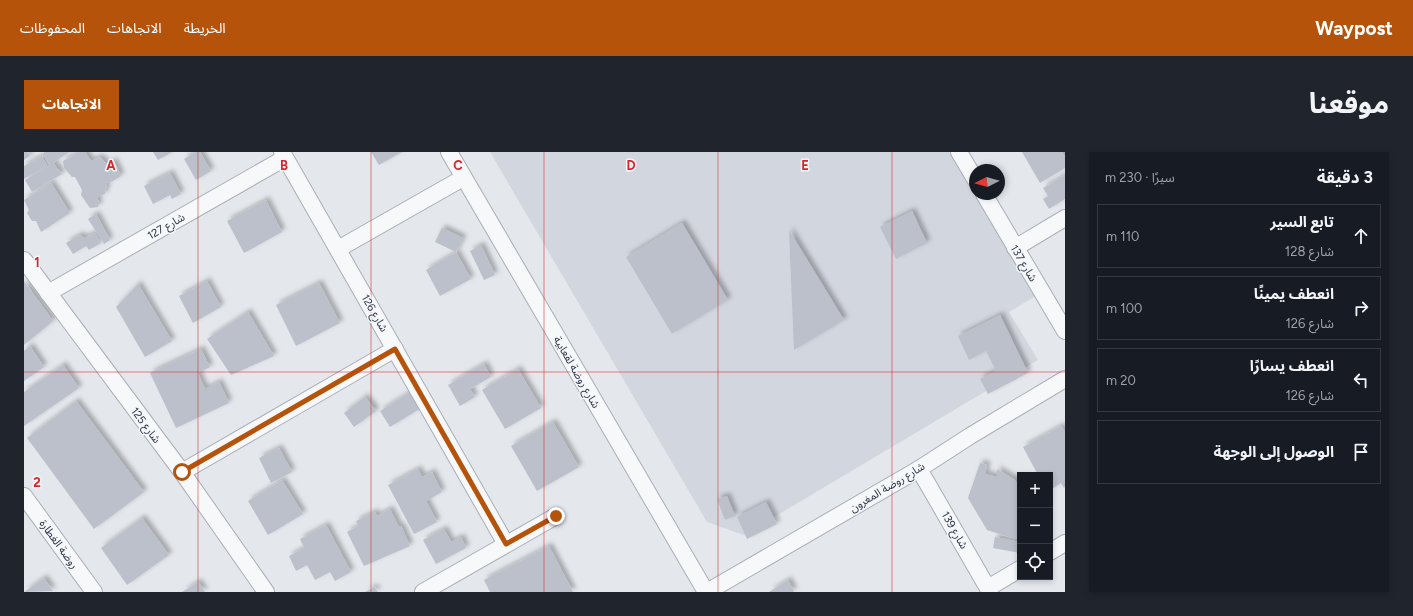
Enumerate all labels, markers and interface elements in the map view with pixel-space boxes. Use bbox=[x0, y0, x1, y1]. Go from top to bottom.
text: Waypost bbox=[1315, 17, 1393, 40]
text: المحفوظات bbox=[20, 20, 85, 37]
text: الاتجاهات bbox=[107, 20, 162, 37]
text: الخريطة bbox=[184, 20, 226, 37]
button: الاتجاهات bbox=[24, 80, 119, 129]
text: موقعنا bbox=[1309, 86, 1389, 120]
text: A bbox=[106, 158, 116, 173]
text: B bbox=[280, 158, 288, 173]
text: C bbox=[453, 158, 463, 173]
text: D bbox=[626, 158, 636, 173]
text: E bbox=[801, 158, 809, 173]
north arrow bbox=[969, 164, 1005, 200]
text: 3 دقيقة bbox=[1317, 167, 1373, 187]
text: سيرًا · 230 m bbox=[1105, 170, 1175, 185]
street label: شارع 127 bbox=[145, 210, 188, 243]
text: تابع السير bbox=[1270, 213, 1334, 231]
icon: ahead bbox=[1350, 225, 1372, 247]
text: 110 m bbox=[1106, 229, 1139, 244]
street label: شارع 137 bbox=[1007, 243, 1040, 285]
text: شارع 128 bbox=[1285, 244, 1334, 259]
text: 1 bbox=[34, 255, 40, 270]
text: انعطف يمينًا bbox=[1254, 285, 1334, 303]
street label: شارع 126 bbox=[358, 292, 391, 335]
icon: right bbox=[1350, 297, 1372, 319]
text: 100 m bbox=[1106, 301, 1142, 316]
text: شارع 126 bbox=[1285, 316, 1334, 331]
street label: شارع روضة لقعابية bbox=[550, 334, 603, 411]
text: انعطف يسارًا bbox=[1250, 357, 1334, 375]
icon: left bbox=[1350, 369, 1372, 391]
text: 20 m bbox=[1106, 373, 1136, 388]
text: شارع 126 bbox=[1285, 388, 1334, 403]
street label: شارع 125 bbox=[127, 405, 163, 447]
icon: arrive bbox=[1350, 441, 1372, 463]
text: الوصول إلى الوجهة bbox=[1214, 443, 1334, 461]
street label: شارع روضة المغرون bbox=[847, 460, 928, 516]
route start bbox=[173, 463, 191, 481]
map controls bbox=[1017, 472, 1053, 580]
button: + bbox=[1017, 472, 1053, 508]
text: 2 bbox=[33, 475, 41, 490]
route end bbox=[547, 507, 565, 525]
button: − bbox=[1017, 508, 1053, 544]
street label: شارع 139 bbox=[938, 509, 971, 552]
street label: روضة الغطارة bbox=[37, 517, 81, 571]
button: locate bbox=[1017, 544, 1053, 580]

